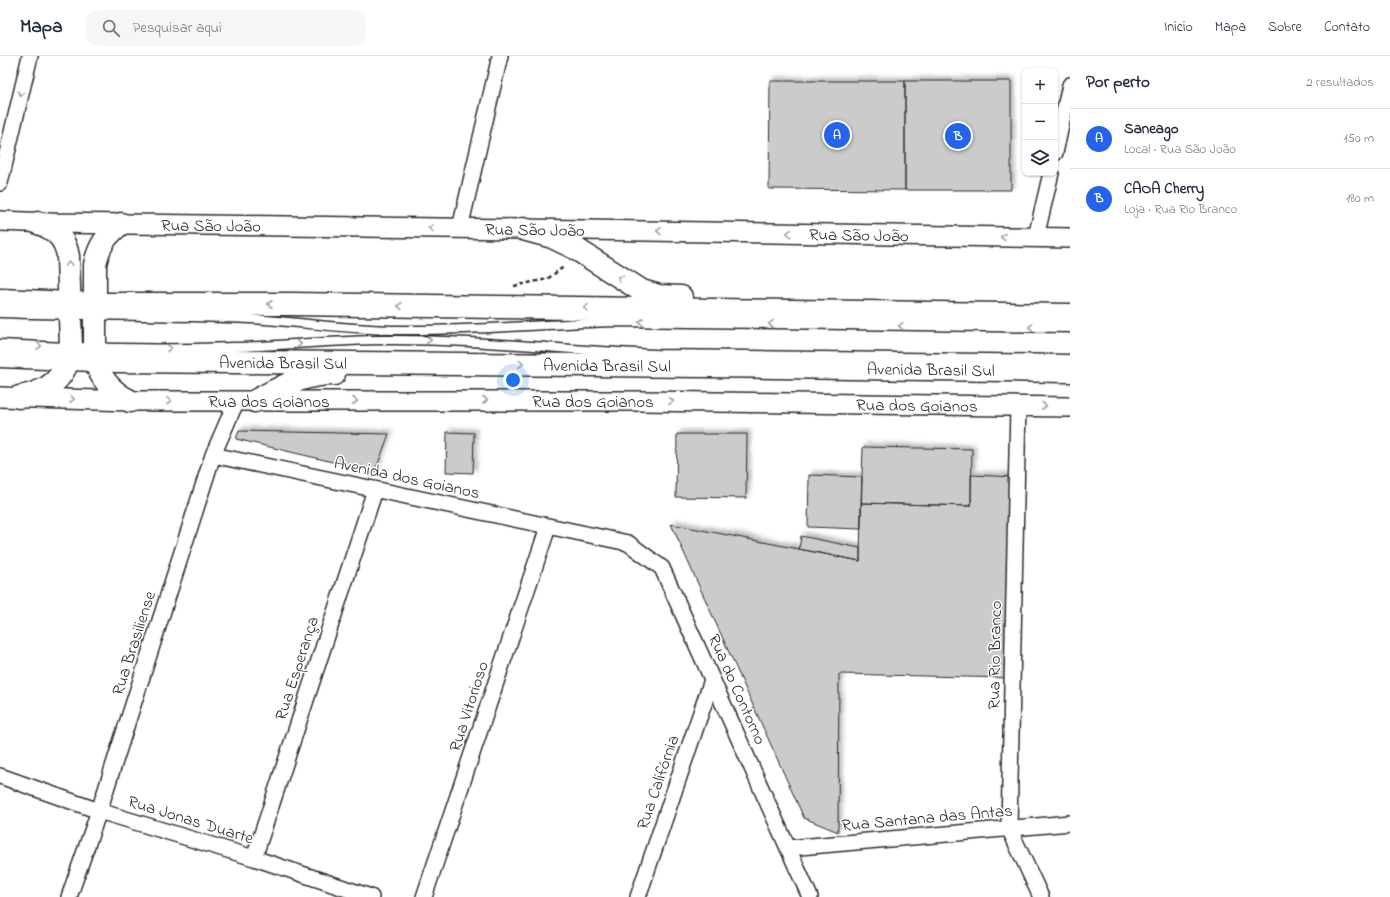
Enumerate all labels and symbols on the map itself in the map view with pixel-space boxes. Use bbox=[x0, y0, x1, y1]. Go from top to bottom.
one-way arrow bbox=[17, 91, 25, 97]
pin: A bbox=[824, 120, 850, 150]
pin: B bbox=[945, 121, 971, 151]
street label: Rua São João bbox=[161, 213, 261, 240]
street label: Rua São João bbox=[485, 218, 585, 244]
street label: Rua São João bbox=[809, 223, 909, 249]
one-way arrow bbox=[428, 224, 434, 232]
one-way arrow bbox=[656, 227, 662, 235]
one-way arrow bbox=[786, 229, 792, 237]
one-way arrow bbox=[1000, 232, 1006, 241]
one-way arrow bbox=[65, 261, 73, 267]
one-way arrow bbox=[617, 275, 624, 283]
one-way arrow bbox=[267, 300, 273, 308]
one-way arrow bbox=[397, 302, 403, 310]
one-way arrow bbox=[583, 304, 589, 313]
one-way arrow bbox=[638, 318, 644, 326]
one-way arrow bbox=[768, 320, 774, 328]
one-way arrow bbox=[898, 322, 904, 330]
one-way arrow bbox=[1028, 323, 1034, 331]
one-way arrow bbox=[426, 336, 432, 345]
one-way arrow bbox=[296, 340, 302, 349]
one-way arrow bbox=[36, 342, 42, 350]
one-way arrow bbox=[166, 344, 172, 352]
street label: Avenida Brasil Sul bbox=[219, 351, 347, 377]
street label: Avenida Brasil Sul bbox=[543, 354, 671, 380]
street label: Avenida Brasil Sul bbox=[867, 357, 995, 384]
one-way arrow bbox=[518, 360, 524, 368]
your location bbox=[503, 370, 523, 390]
street label: Rua dos Goianos bbox=[208, 390, 330, 415]
street label: Rua dos Goianos bbox=[532, 390, 654, 415]
street label: Rua dos Goianos bbox=[856, 393, 978, 420]
one-way arrow bbox=[69, 395, 75, 403]
one-way arrow bbox=[482, 396, 488, 404]
one-way arrow bbox=[166, 397, 172, 405]
one-way arrow bbox=[352, 397, 358, 405]
one-way arrow bbox=[668, 397, 674, 405]
one-way arrow bbox=[1041, 402, 1047, 410]
street label: Avenida dos Goianos bbox=[331, 451, 482, 506]
street label: Rua Brasiliense bbox=[106, 588, 163, 699]
street label: Rua Rio Branco bbox=[982, 600, 1009, 710]
street label: Rua Esperança bbox=[269, 613, 326, 724]
street label: Rua do Contorno bbox=[701, 630, 772, 749]
street label: Rua Vitorioso bbox=[443, 658, 496, 755]
street label: Rua Califórnia bbox=[631, 732, 686, 833]
street label: Rua Jonas Duarte bbox=[125, 789, 257, 852]
street label: Rua Santana das Antas bbox=[841, 799, 1014, 838]

